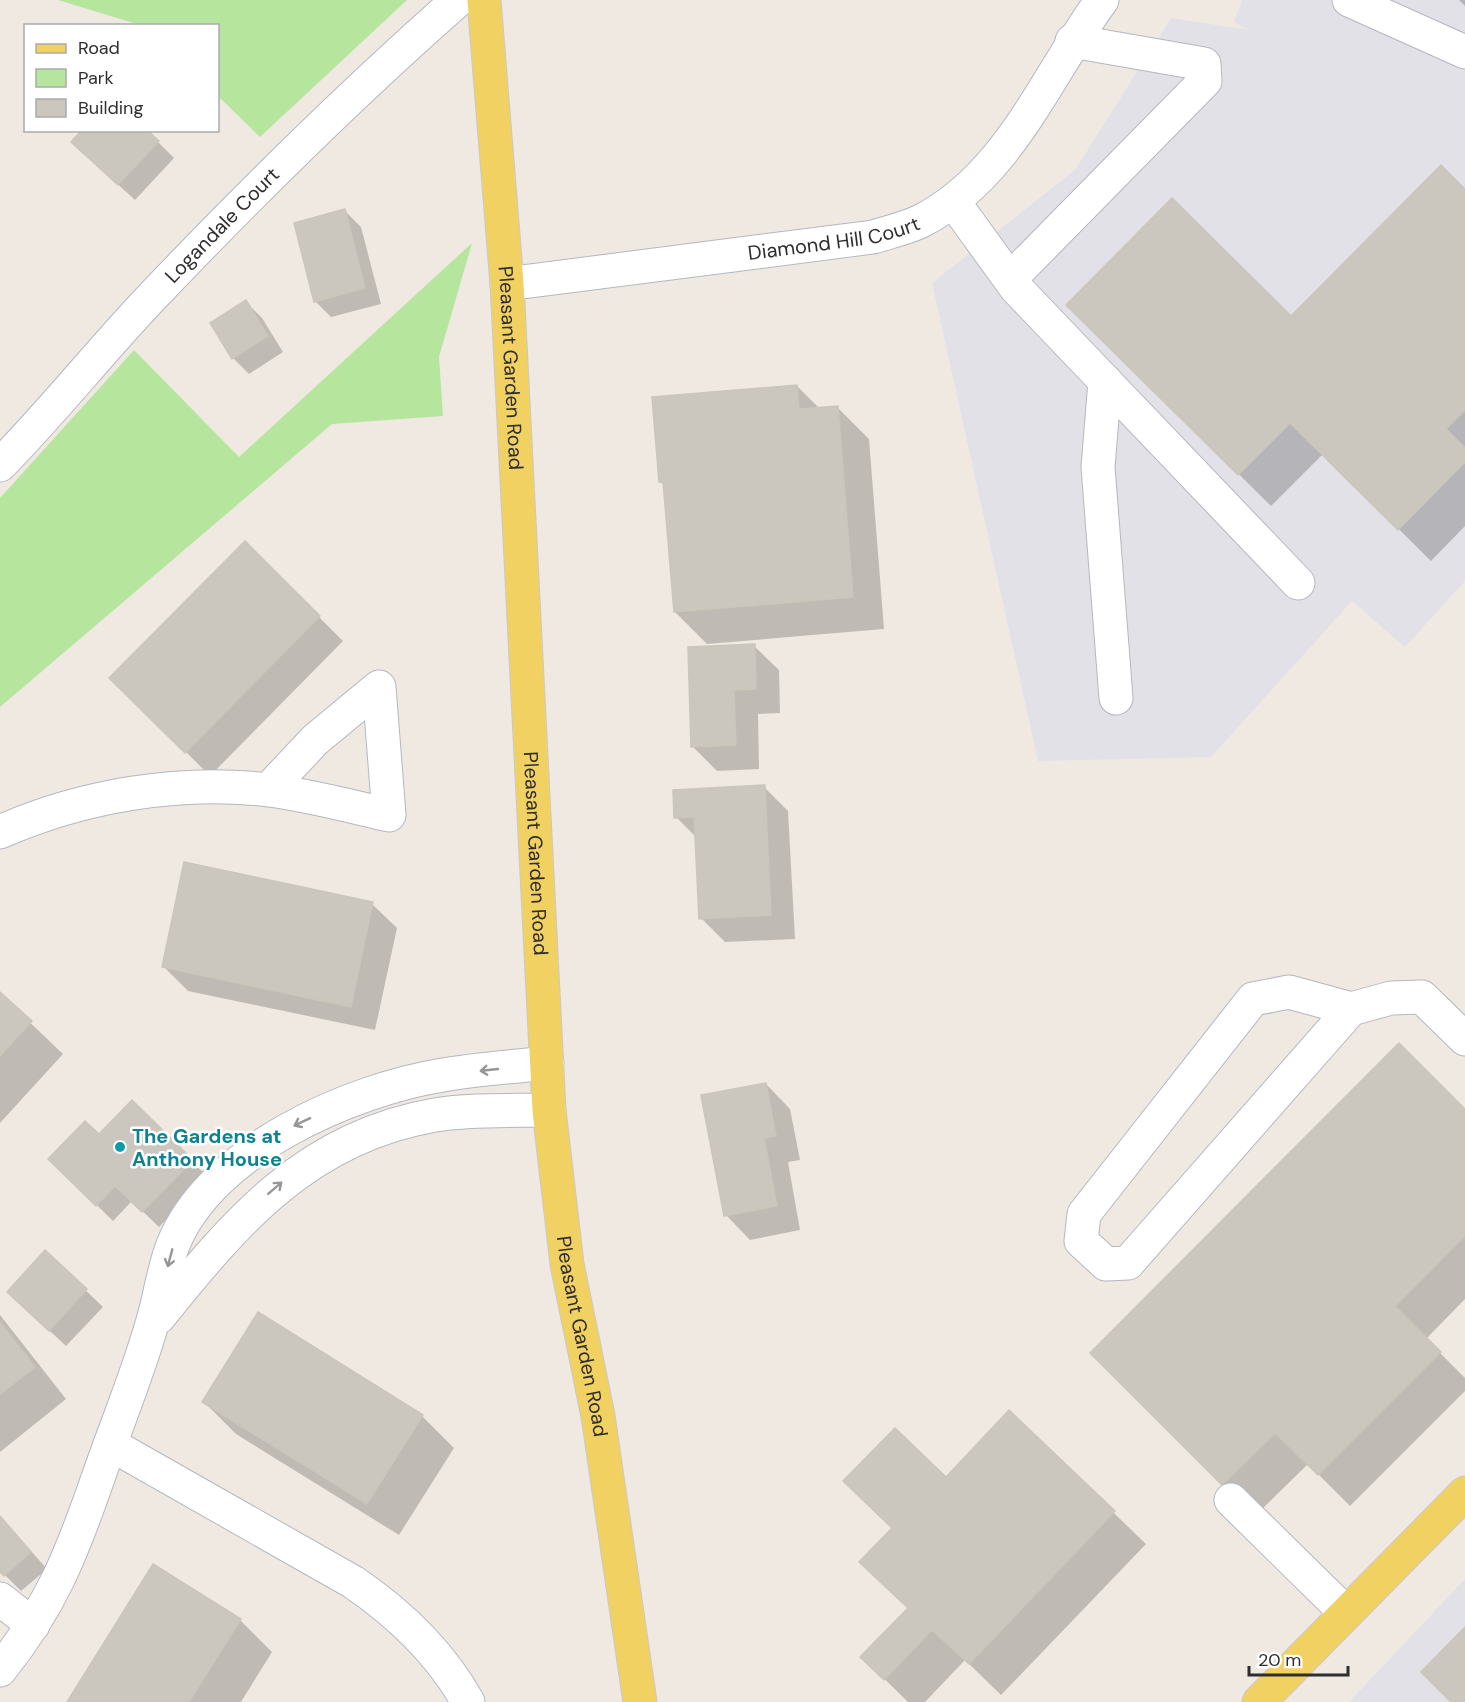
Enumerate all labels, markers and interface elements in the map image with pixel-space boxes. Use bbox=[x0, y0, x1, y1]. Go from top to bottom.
legend bbox=[24, 24, 219, 132]
text: Road bbox=[78, 36, 120, 60]
text: Park bbox=[78, 66, 114, 90]
text: Building bbox=[78, 96, 143, 120]
street label: Logandale Court bbox=[159, 161, 285, 289]
street label: Diamond Hill Court bbox=[746, 210, 924, 266]
street label: Pleasant Garden Road bbox=[493, 265, 529, 471]
street label: Pleasant Garden Road bbox=[518, 751, 554, 956]
one-way arrow bbox=[479, 1065, 499, 1076]
one-way arrow bbox=[293, 1116, 311, 1128]
place label: The Gardens at Anthony House bbox=[132, 1123, 282, 1172]
marker: The Gardens at Anthony House bbox=[113, 1140, 127, 1154]
one-way arrow bbox=[267, 1182, 283, 1196]
street label: Pleasant Garden Road bbox=[551, 1234, 614, 1439]
one-way arrow bbox=[163, 1248, 175, 1267]
scale bar bbox=[1249, 1639, 1348, 1677]
text: 20 m bbox=[1258, 1648, 1301, 1672]

